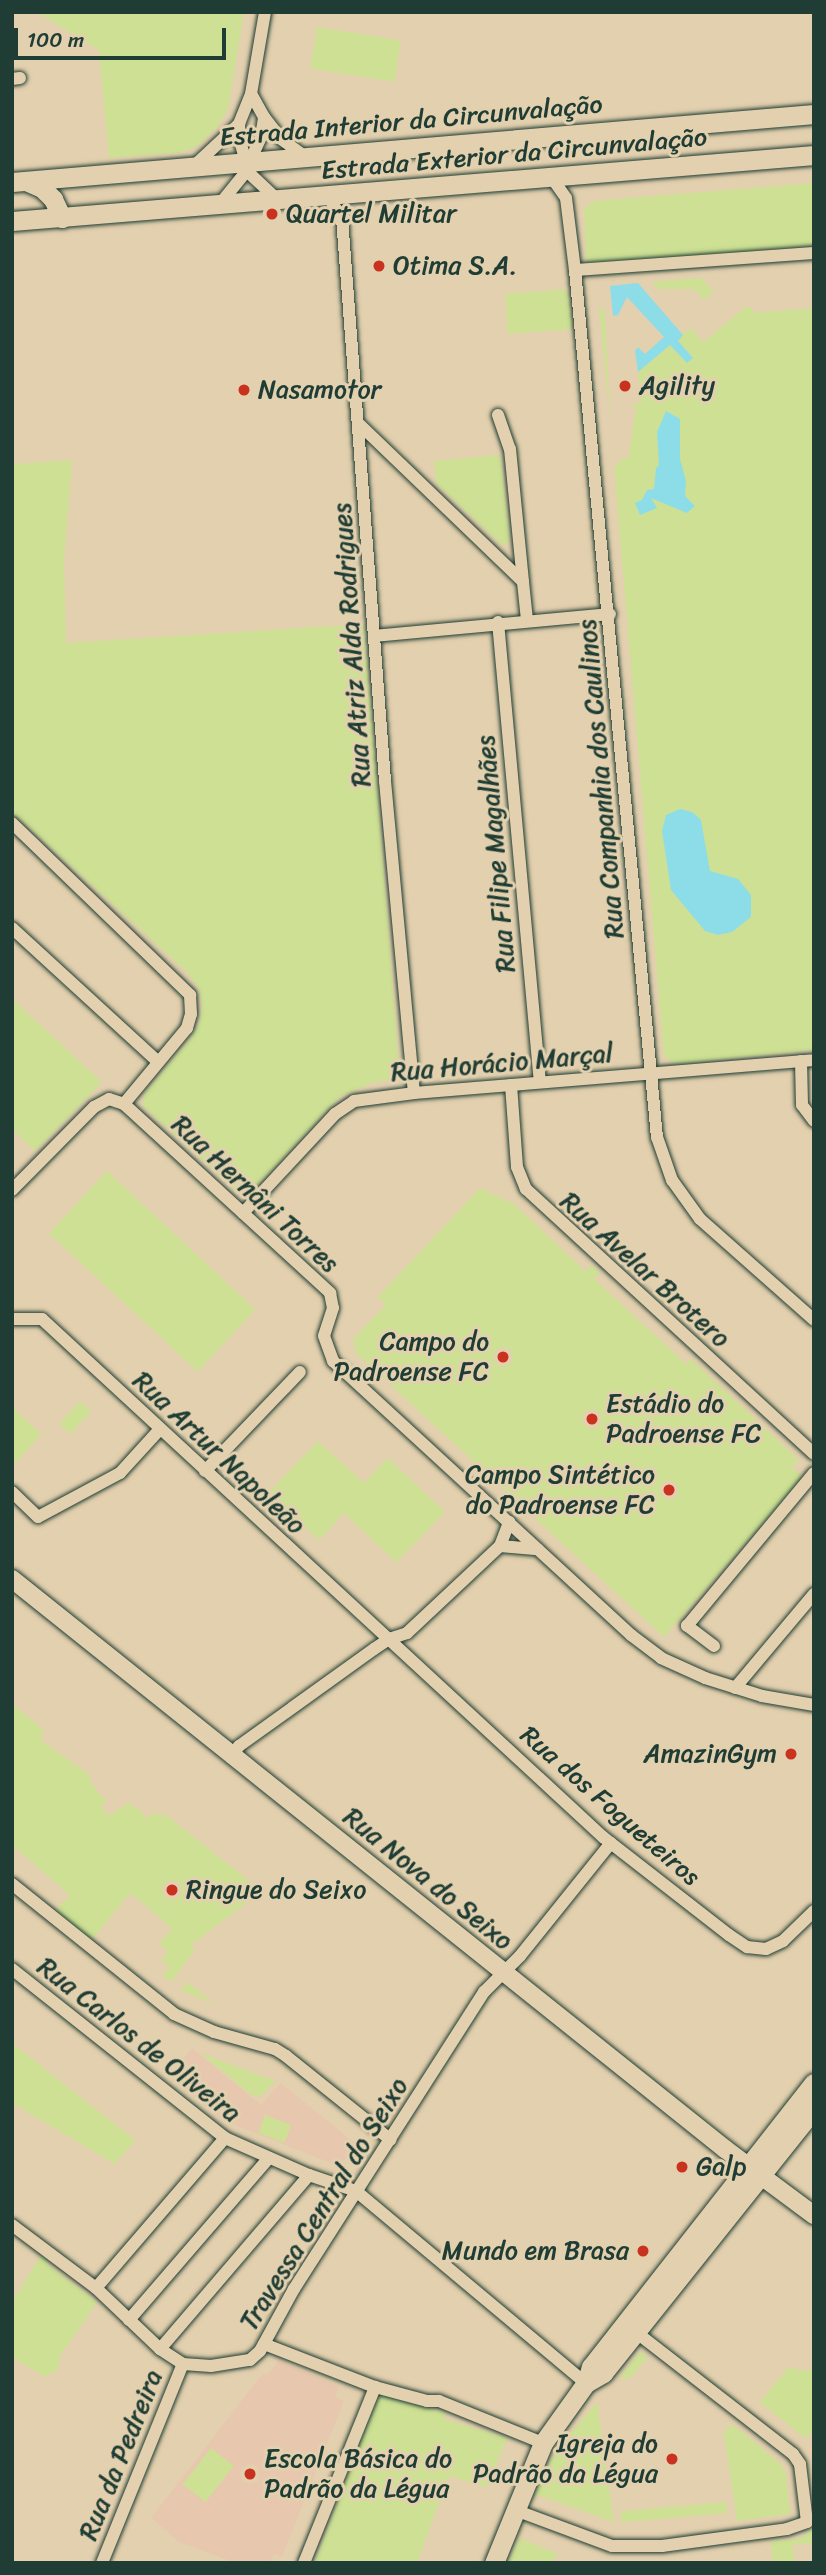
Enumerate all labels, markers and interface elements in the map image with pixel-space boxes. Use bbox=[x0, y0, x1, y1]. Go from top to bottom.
scale bar bbox=[18, 14, 229, 58]
text: 100 m bbox=[27, 21, 84, 59]
street label: Estrada Interior da Circunvalação bbox=[218, 89, 604, 153]
street label: Estrada Exterior da Circunvalação bbox=[319, 122, 709, 186]
place label: Quartel Militar bbox=[286, 198, 457, 230]
marker: Quartel Militar bbox=[264, 206, 280, 222]
place label: Otima S.A. bbox=[393, 250, 517, 282]
marker: Otima S.A. bbox=[371, 258, 387, 274]
place label: Agility bbox=[639, 370, 715, 402]
place label: Nasamotor bbox=[258, 374, 381, 406]
marker: Agility bbox=[617, 378, 633, 394]
marker: Nasamotor bbox=[236, 382, 252, 398]
street label: Rua Atriz Alda Rodrigues bbox=[326, 501, 378, 789]
street label: Rua Companhia dos Caulinos bbox=[571, 617, 631, 941]
street label: Rua Filipe Magalhães bbox=[470, 734, 522, 974]
street label: Rua Horácio Marçal bbox=[390, 1038, 614, 1088]
street label: Rua Hernâni Torres bbox=[165, 1108, 345, 1280]
street label: Rua Avelar Brotero bbox=[553, 1185, 737, 1355]
place label: Campo do Padroense FC bbox=[333, 1326, 489, 1388]
marker: Campo do Padroense FC bbox=[495, 1349, 511, 1365]
street label: Rua Artur Napoleão bbox=[126, 1365, 312, 1541]
place label: Estádio do Padroense FC bbox=[606, 1388, 762, 1450]
marker: Estádio do Padroense FC bbox=[584, 1411, 600, 1427]
place label: Campo Sintético do Padroense FC bbox=[466, 1459, 655, 1520]
marker: Campo Sintético do Padroense FC bbox=[661, 1482, 677, 1498]
street label: Rua dos Fogueteiros bbox=[513, 1719, 707, 1893]
place label: AmazinGym bbox=[644, 1738, 777, 1770]
marker: AmazinGym bbox=[783, 1746, 799, 1762]
street label: Rua Nova do Seixo bbox=[337, 1801, 519, 1957]
place label: Ringue do Seixo bbox=[186, 1874, 366, 1906]
marker: Ringue do Seixo bbox=[164, 1882, 180, 1898]
street label: Rua Carlos de Oliveira bbox=[31, 1951, 247, 2129]
street label: Travessa Central do Seixo bbox=[233, 2071, 415, 2337]
place label: Galp bbox=[696, 2151, 746, 2183]
marker: Galp bbox=[674, 2159, 690, 2175]
place label: Mundo em Brasa bbox=[441, 2235, 629, 2267]
marker: Mundo em Brasa bbox=[635, 2243, 651, 2259]
street label: Rua da Pedreira bbox=[73, 2365, 169, 2545]
place label: Igreja do Padrão da Légua bbox=[473, 2428, 658, 2490]
place label: Escola Básica do Padrão da Légua bbox=[264, 2443, 452, 2504]
marker: Igreja do Padrão da Légua bbox=[664, 2451, 680, 2467]
marker: Escola Básica do Padrão da Légua bbox=[242, 2466, 258, 2482]

